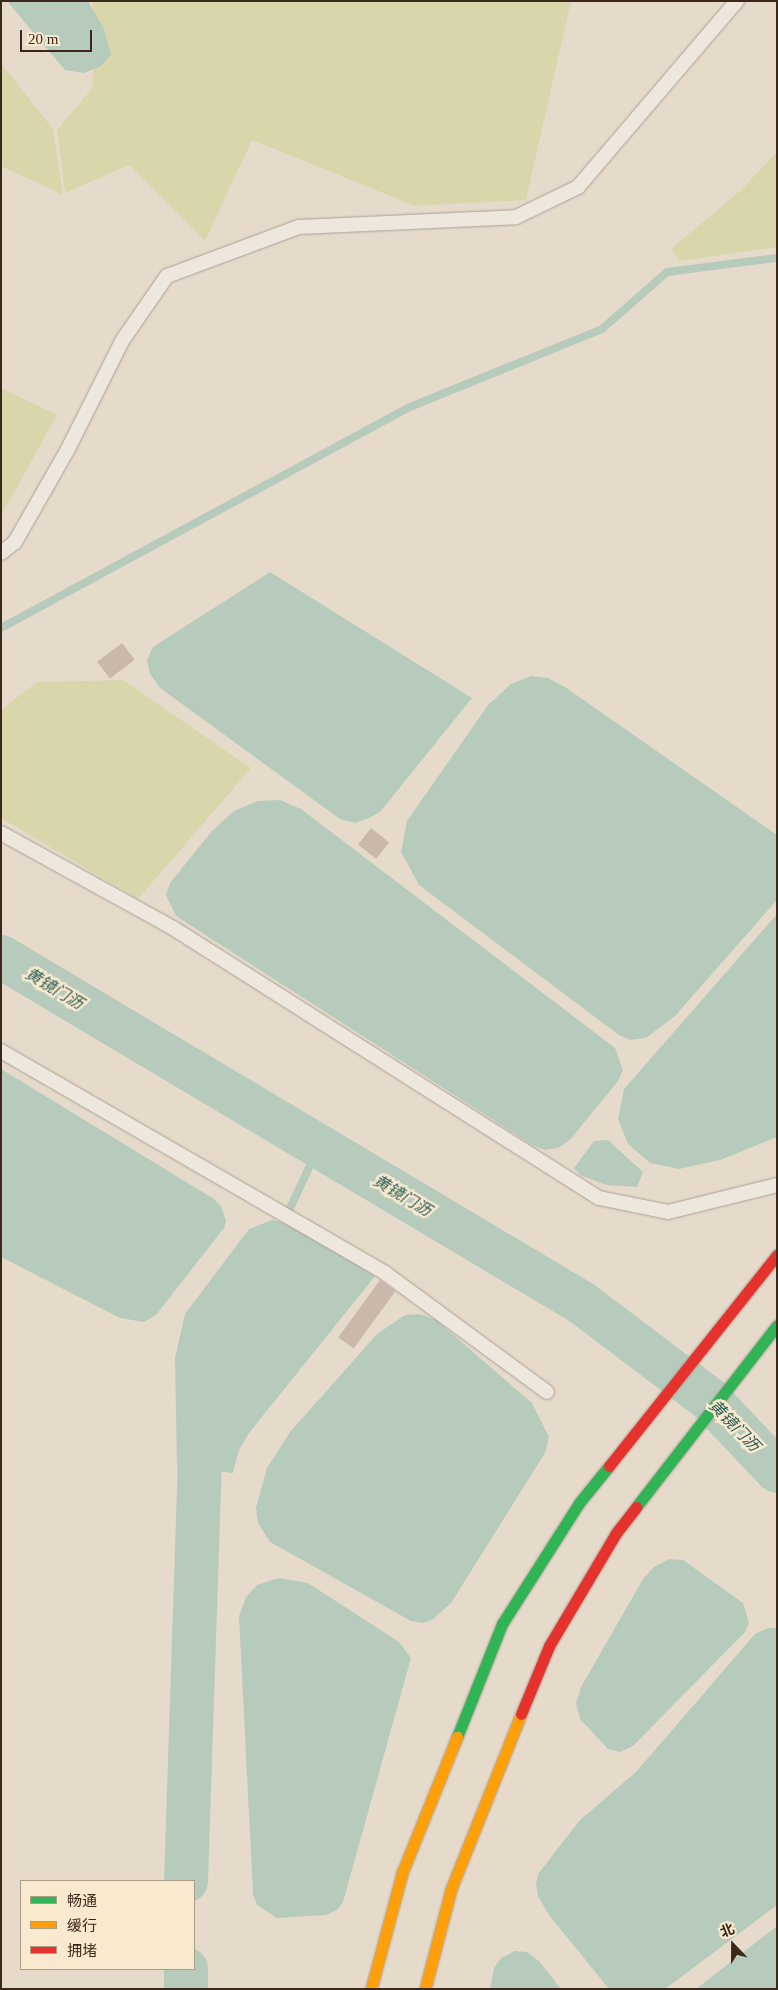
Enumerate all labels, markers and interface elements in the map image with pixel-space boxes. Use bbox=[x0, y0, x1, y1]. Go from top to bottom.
scale bar bbox=[22, 20, 95, 52]
text: 20 m bbox=[28, 31, 58, 47]
water label: 黄镜门沥 bbox=[22, 964, 86, 1014]
water label: 黄镜门沥 bbox=[370, 1171, 434, 1221]
water label: 黄镜门沥 bbox=[705, 1396, 763, 1456]
legend bbox=[20, 1880, 195, 1970]
text: 畅通 bbox=[67, 1893, 97, 1909]
text: 缓行 bbox=[67, 1918, 97, 1934]
north arrow bbox=[708, 1920, 758, 1970]
text: 北 bbox=[718, 1921, 736, 1940]
text: 拥堵 bbox=[67, 1943, 97, 1959]

